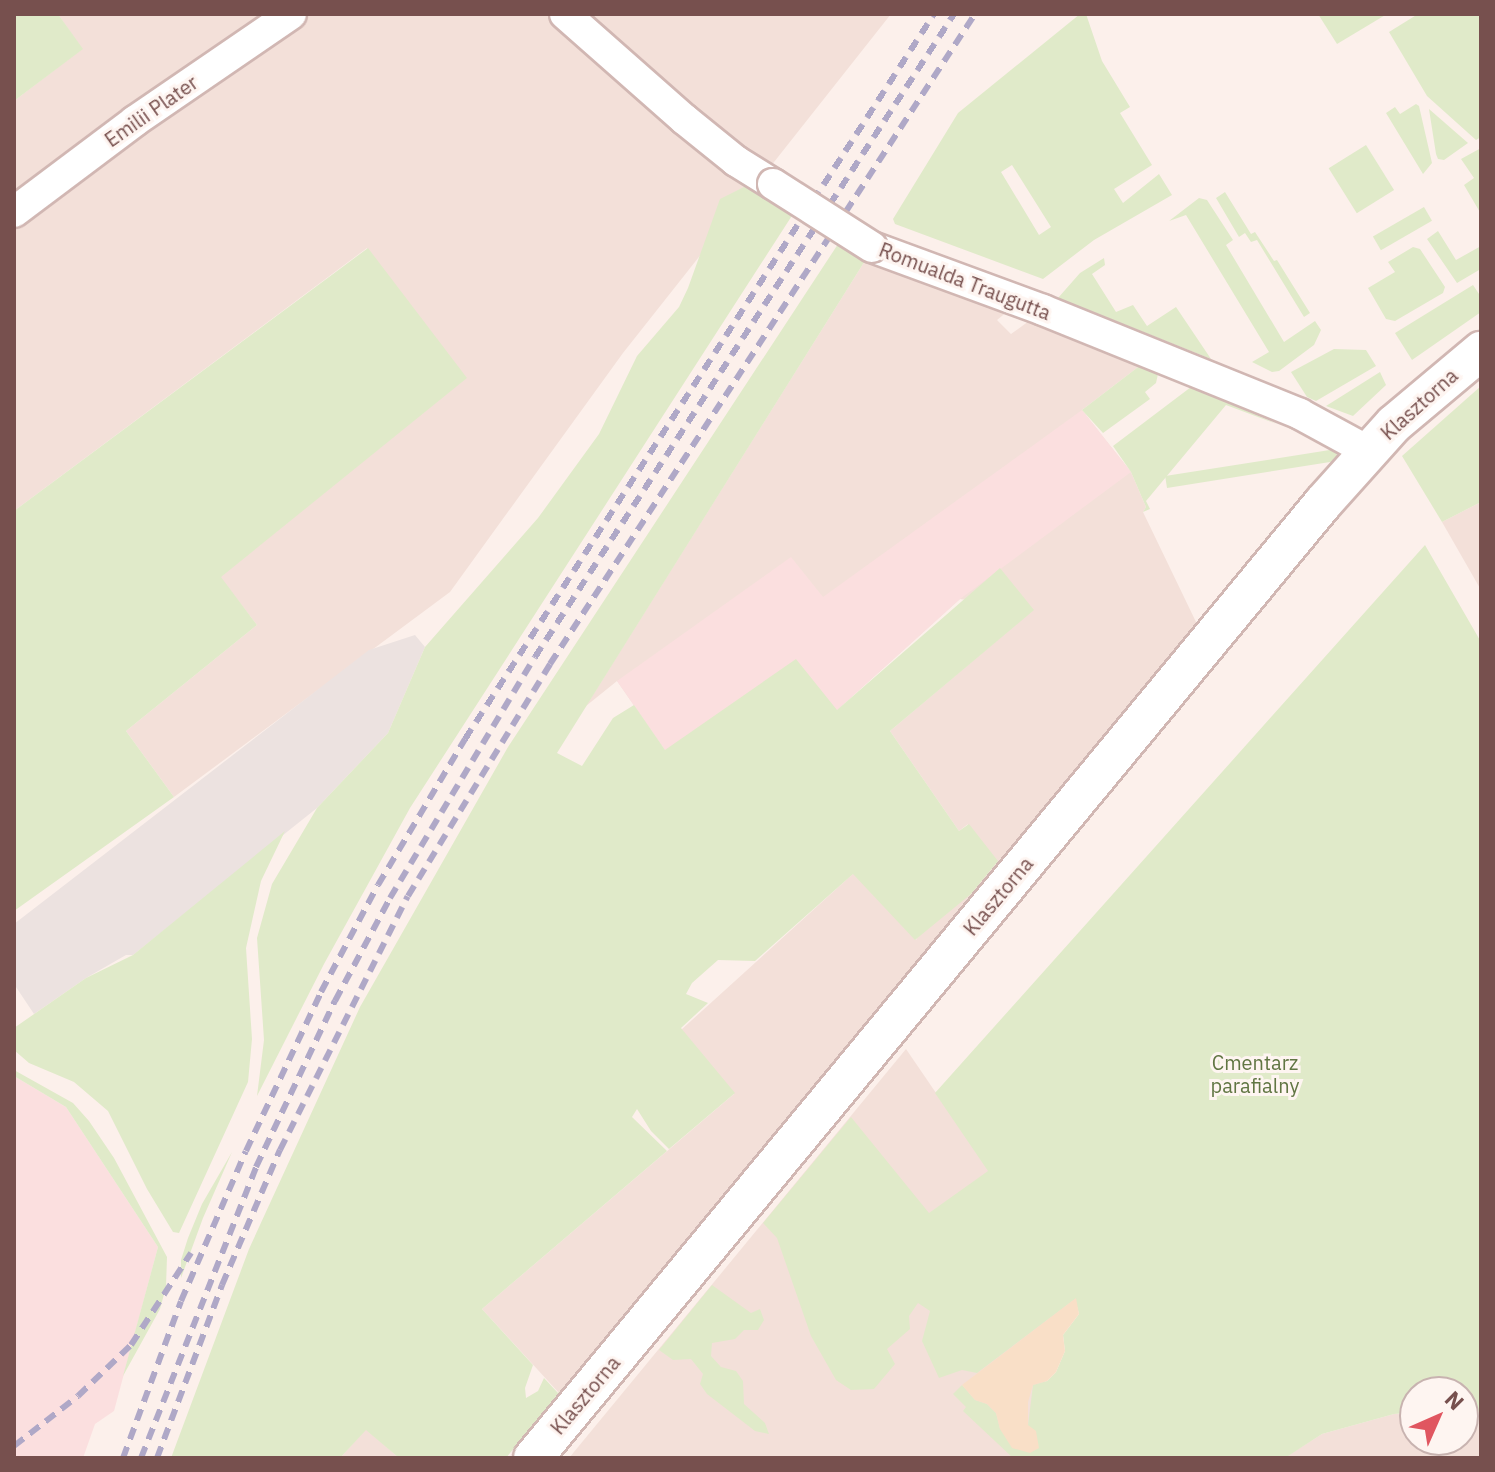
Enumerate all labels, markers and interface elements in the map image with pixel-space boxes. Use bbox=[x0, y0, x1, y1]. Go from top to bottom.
street label: Emilii Plater bbox=[100, 70, 202, 152]
street label: Romualda Traugutta bbox=[876, 237, 1054, 325]
street label: Klasztorna bbox=[1376, 363, 1462, 445]
street label: Klasztorna bbox=[958, 852, 1038, 940]
park label: Cmentarz parafialny bbox=[1211, 1050, 1299, 1097]
street label: Klasztorna bbox=[545, 1351, 625, 1439]
north arrow bbox=[1399, 1376, 1479, 1456]
text: N bbox=[1439, 1384, 1471, 1416]

